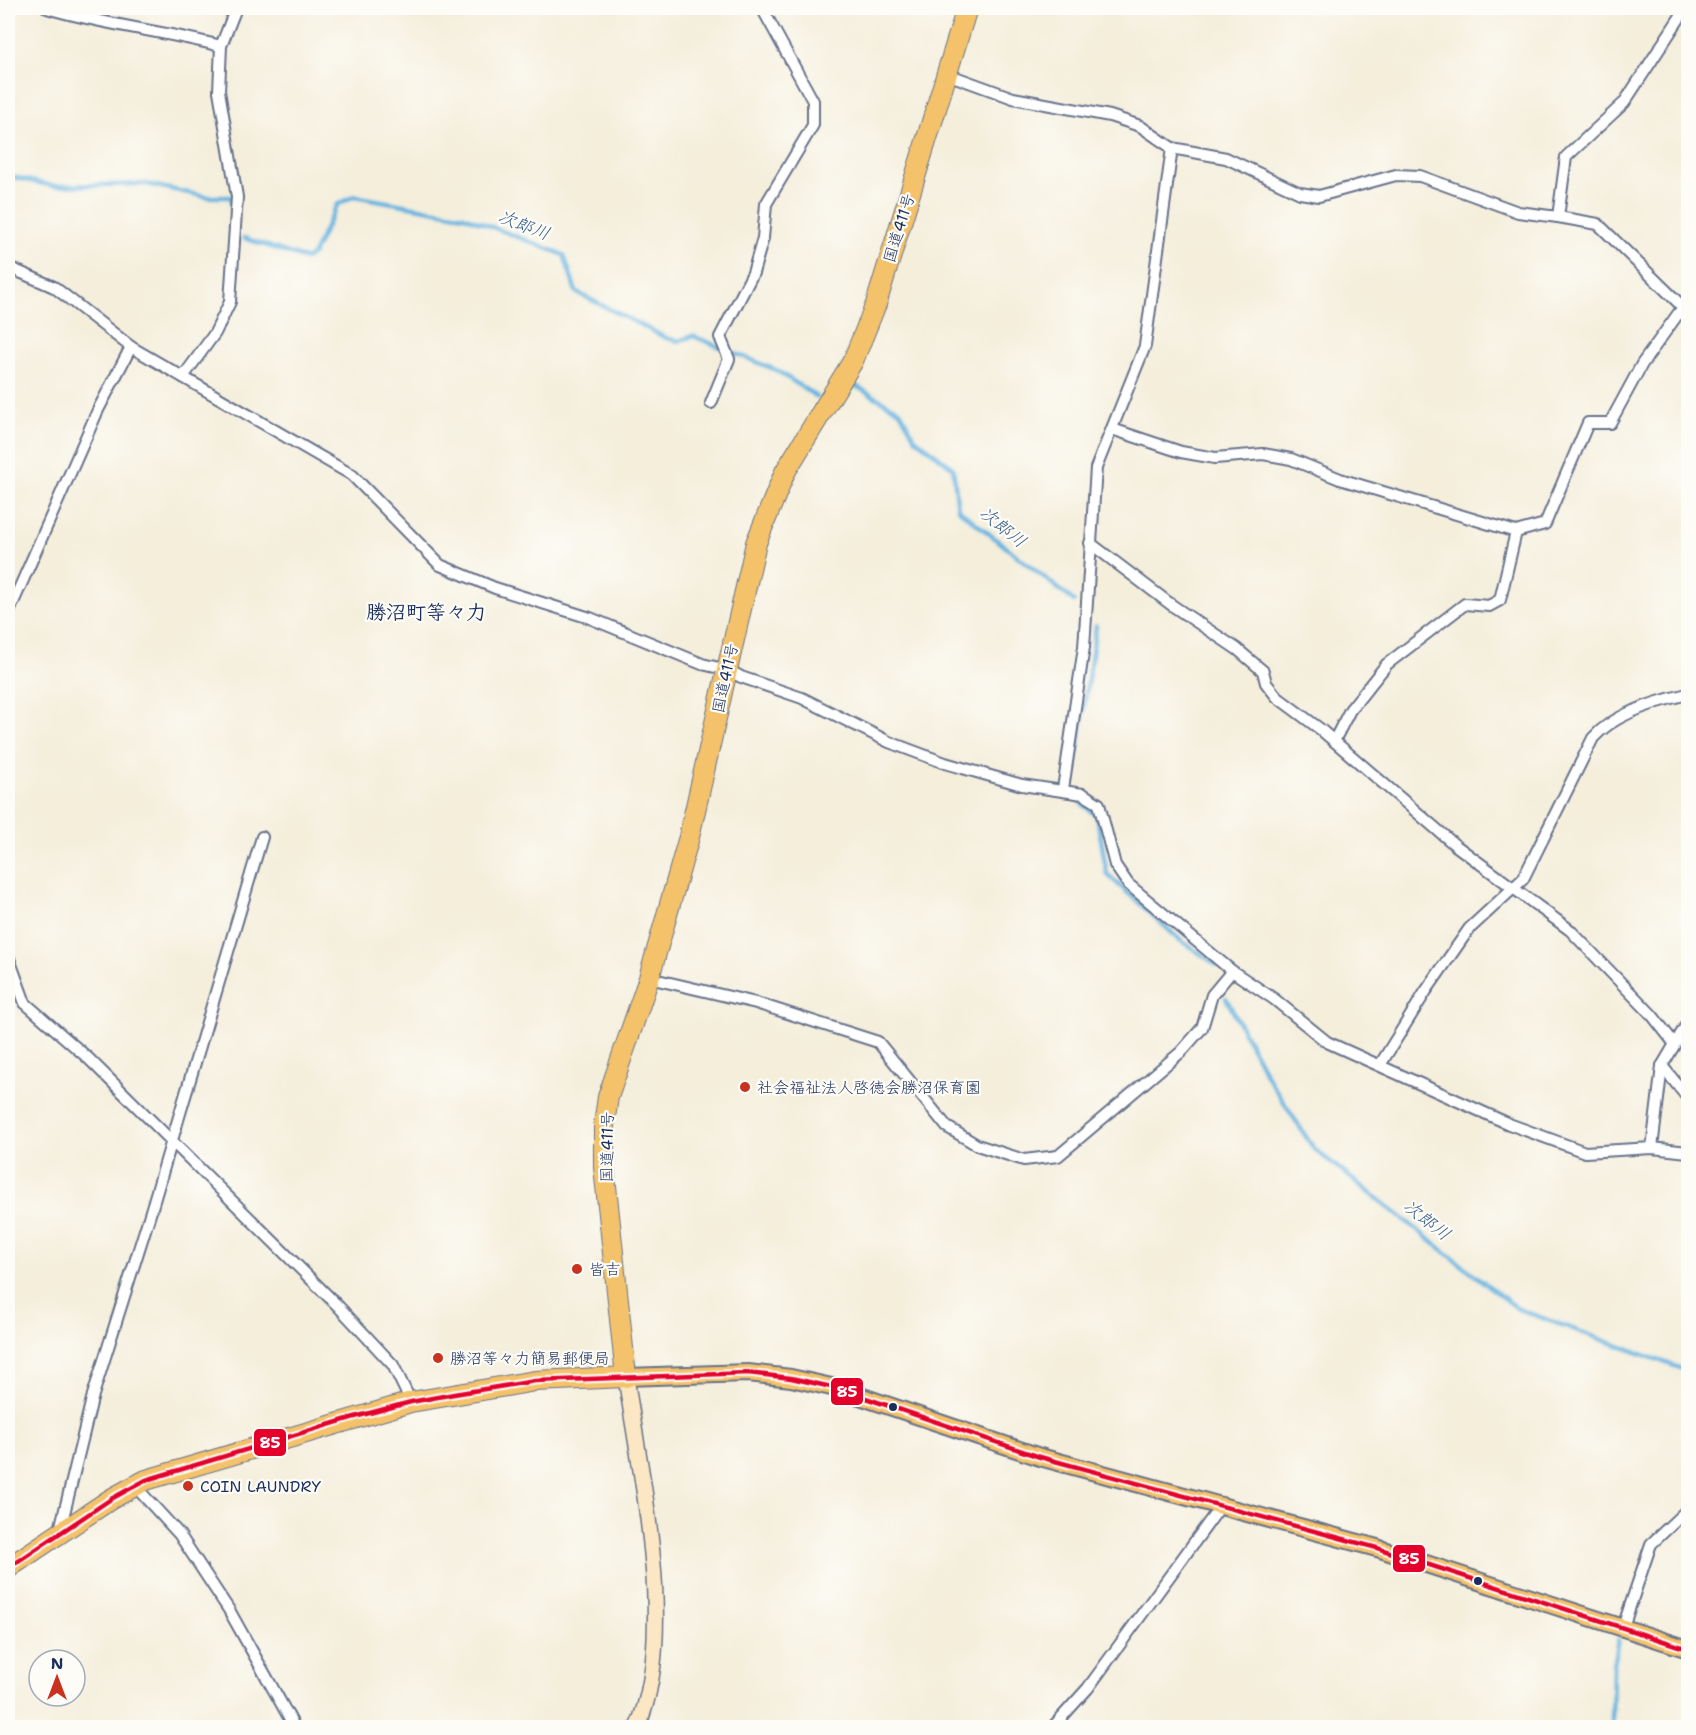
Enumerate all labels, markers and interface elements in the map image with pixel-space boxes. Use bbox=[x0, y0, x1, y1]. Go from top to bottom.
street label: 国道411号 bbox=[879, 191, 919, 265]
water label: 次郎川 bbox=[494, 204, 554, 246]
water label: 次郎川 bbox=[974, 501, 1032, 553]
district label: 勝沼町等々力 bbox=[366, 599, 486, 625]
street label: 国道411号 bbox=[707, 641, 743, 715]
place label: 社会福祉法人啓徳会勝沼保育園 bbox=[757, 1077, 981, 1098]
marker: 社会福祉法人啓徳会勝沼保育園 bbox=[738, 1080, 752, 1094]
street label: 国道411号 bbox=[596, 1111, 618, 1183]
water label: 次郎川 bbox=[1398, 1194, 1456, 1246]
place label: 皆吉 bbox=[589, 1259, 621, 1280]
marker: 皆吉 bbox=[570, 1262, 584, 1276]
place label: 勝沼等々力簡易郵便局 bbox=[450, 1348, 610, 1369]
marker: 勝沼等々力簡易郵便局 bbox=[431, 1351, 445, 1365]
line badge: 85 bbox=[830, 1377, 864, 1406]
text: 85 bbox=[836, 1381, 858, 1402]
unlabelled marker bbox=[887, 1401, 899, 1413]
line badge: 85 bbox=[253, 1428, 287, 1457]
text: 85 bbox=[259, 1432, 281, 1453]
place label: COIN LAUNDRY bbox=[200, 1476, 322, 1497]
marker: COIN LAUNDRY bbox=[181, 1479, 195, 1493]
line badge: 85 bbox=[1392, 1544, 1426, 1573]
text: 85 bbox=[1398, 1548, 1420, 1569]
unlabelled marker bbox=[1472, 1575, 1484, 1587]
north arrow bbox=[27, 1648, 87, 1708]
text: N bbox=[51, 1653, 63, 1674]

